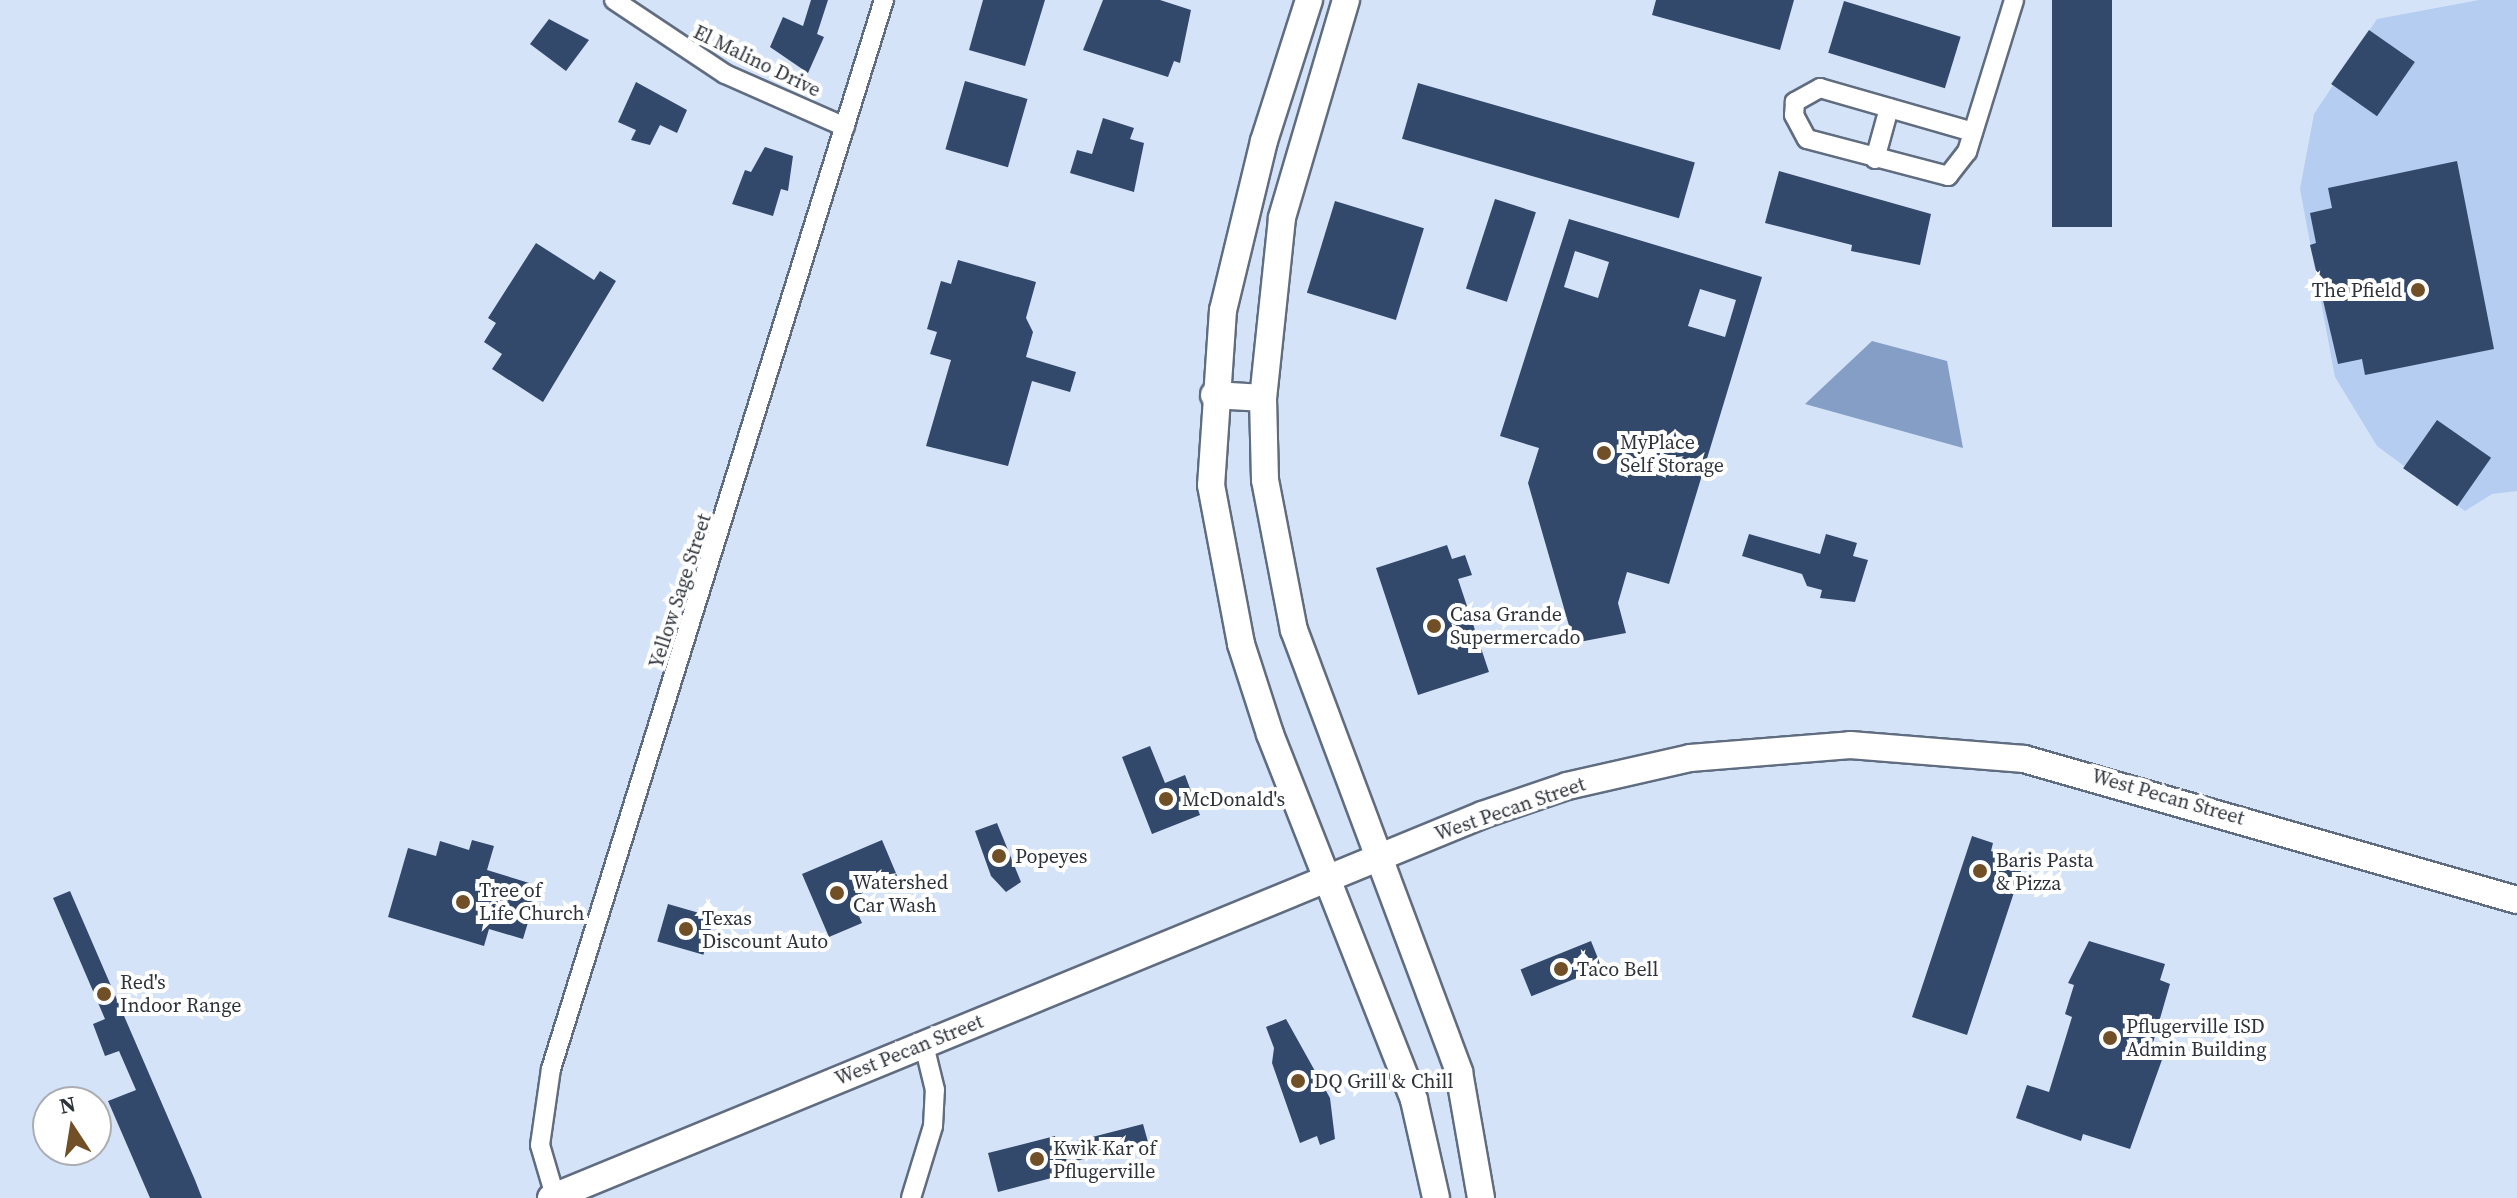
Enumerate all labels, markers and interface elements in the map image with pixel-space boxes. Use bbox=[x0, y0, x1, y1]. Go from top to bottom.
street label: El Malino Drive bbox=[690, 20, 824, 102]
place label: The Pfield bbox=[2312, 278, 2402, 302]
marker: The Pfield bbox=[2409, 281, 2427, 299]
place label: MyPlace Self Storage bbox=[1620, 430, 1724, 477]
marker: MyPlace Self Storage bbox=[1595, 444, 1613, 462]
street label: Yellow Sage Street bbox=[644, 511, 716, 671]
place label: Casa Grande Supermercado bbox=[1450, 602, 1581, 649]
marker: Casa Grande Supermercado bbox=[1425, 617, 1443, 635]
street label: West Pecan Street bbox=[2089, 764, 2247, 830]
street label: West Pecan Street bbox=[1432, 772, 1588, 846]
place label: McDonald's bbox=[1182, 787, 1285, 811]
marker: McDonald's bbox=[1157, 790, 1175, 808]
place label: Popeyes bbox=[1015, 844, 1088, 868]
marker: Popeyes bbox=[990, 847, 1008, 865]
place label: Baris Pasta & Pizza bbox=[1996, 848, 2094, 895]
marker: Baris Pasta & Pizza bbox=[1971, 862, 1989, 880]
place label: Watershed Car Wash bbox=[853, 870, 948, 917]
place label: Tree of Life Church bbox=[479, 878, 585, 925]
marker: Watershed Car Wash bbox=[828, 884, 846, 902]
marker: Tree of Life Church bbox=[454, 893, 472, 911]
place label: Texas Discount Auto bbox=[702, 906, 828, 953]
marker: Texas Discount Auto bbox=[677, 920, 695, 938]
place label: Taco Bell bbox=[1577, 957, 1658, 981]
marker: Taco Bell bbox=[1552, 960, 1570, 978]
place label: Red's Indoor Range bbox=[120, 970, 242, 1017]
marker: Red's Indoor Range bbox=[95, 985, 113, 1003]
street label: West Pecan Street bbox=[831, 1009, 987, 1091]
place label: Pflugerville ISD Admin Building bbox=[2126, 1014, 2267, 1061]
marker: Pflugerville ISD Admin Building bbox=[2101, 1029, 2119, 1047]
place label: DQ Grill & Chill bbox=[1314, 1069, 1453, 1093]
marker: DQ Grill & Chill bbox=[1289, 1072, 1307, 1090]
north arrow bbox=[32, 1086, 112, 1166]
text: N bbox=[56, 1088, 78, 1121]
place label: Kwik Kar of Pflugerville bbox=[1053, 1136, 1156, 1183]
marker: Kwik Kar of Pflugerville bbox=[1028, 1150, 1046, 1168]

